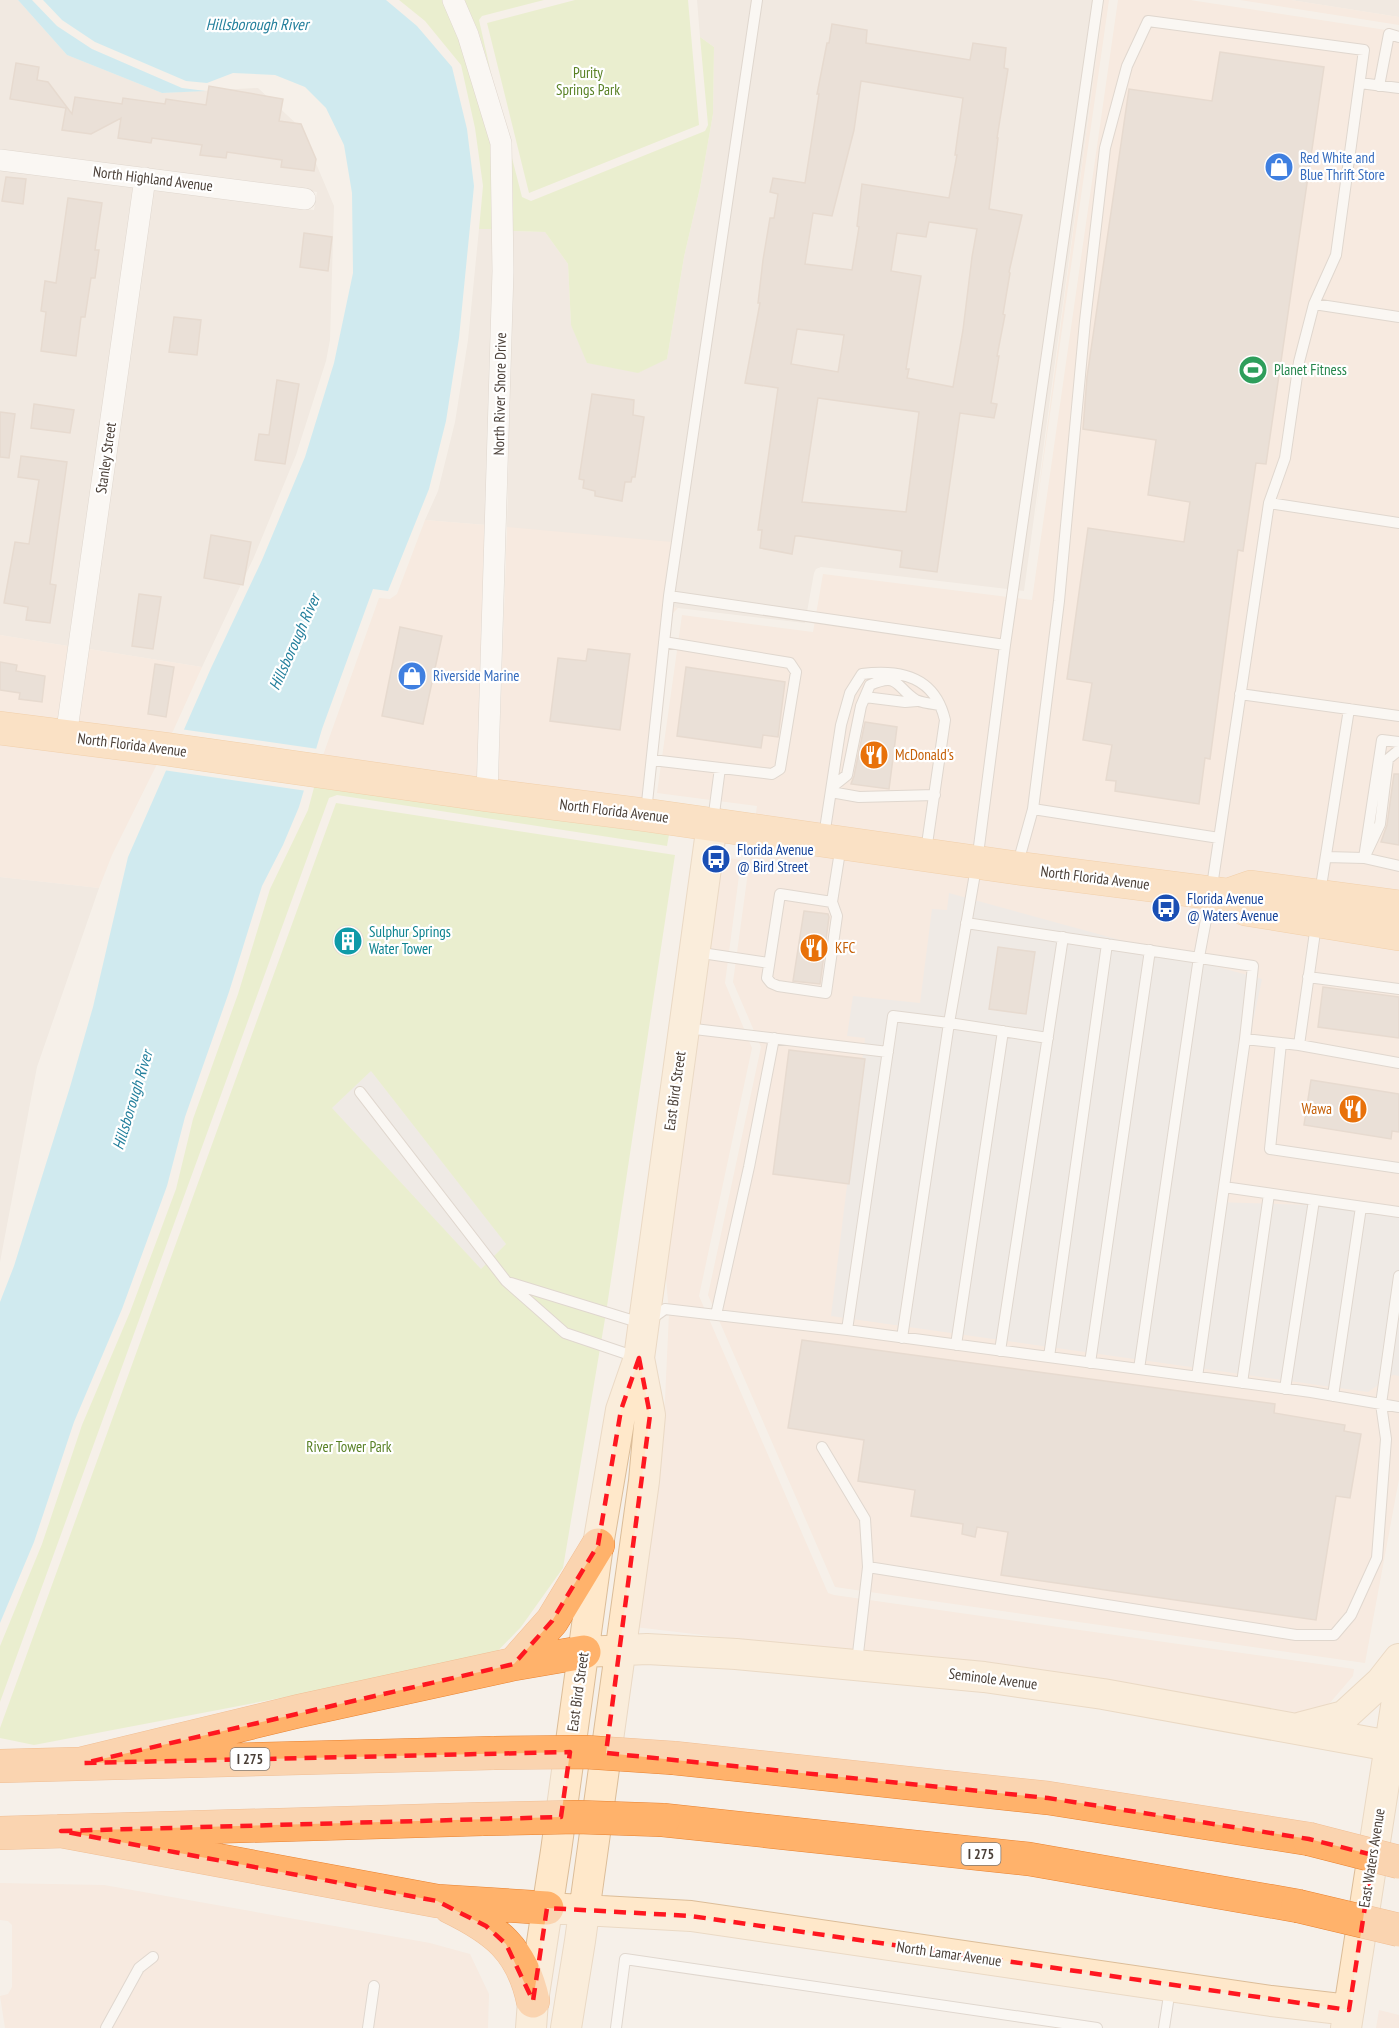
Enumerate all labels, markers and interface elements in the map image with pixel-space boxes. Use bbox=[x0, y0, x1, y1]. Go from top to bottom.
water label: Hillsborough River bbox=[206, 14, 311, 34]
park label: Purity Springs Park bbox=[556, 63, 620, 99]
place label: Red White and Blue Thrift Store bbox=[1300, 148, 1385, 184]
shop icon: Red White and Blue Thrift Store bbox=[1263, 151, 1295, 183]
street label: North Highland Avenue bbox=[92, 162, 214, 195]
street label: North River Shore Drive bbox=[489, 332, 510, 456]
sports icon: Planet Fitness bbox=[1237, 354, 1269, 386]
place label: Planet Fitness bbox=[1274, 360, 1347, 379]
street label: Stanley Street bbox=[91, 421, 120, 495]
water label: Hillsborough River bbox=[264, 589, 325, 693]
shop icon: Riverside Marine bbox=[396, 660, 428, 692]
place label: Riverside Marine bbox=[433, 666, 519, 685]
street label: North Florida Avenue bbox=[76, 728, 188, 761]
restaurant icon: McDonald's bbox=[858, 739, 890, 771]
place label: McDonald's bbox=[895, 745, 954, 764]
street label: North Florida Avenue bbox=[558, 794, 670, 827]
place label: Florida Avenue @ Bird Street bbox=[737, 840, 814, 876]
bus stop icon: Florida Avenue @ Bird Street bbox=[700, 843, 732, 875]
street label: North Florida Avenue bbox=[1039, 861, 1151, 894]
place label: Florida Avenue @ Waters Avenue bbox=[1187, 889, 1278, 925]
bus stop icon: Florida Avenue @ Waters Avenue bbox=[1150, 892, 1182, 924]
place label: Sulphur Springs Water Tower bbox=[369, 922, 451, 958]
building icon: Sulphur Springs Water Tower bbox=[332, 925, 364, 957]
restaurant icon: KFC bbox=[798, 932, 830, 964]
place label: KFC bbox=[835, 938, 856, 957]
water label: Hillsborough River bbox=[107, 1045, 157, 1152]
street label: East Bird Street bbox=[660, 1050, 689, 1132]
restaurant icon: Wawa bbox=[1337, 1093, 1369, 1125]
place label: Wawa bbox=[1302, 1099, 1332, 1118]
park label: River Tower Park bbox=[306, 1437, 392, 1456]
street label: East Bird Street bbox=[563, 1651, 592, 1733]
street label: Seminole Avenue bbox=[948, 1664, 1038, 1693]
road number: I 275 bbox=[230, 1748, 270, 1770]
street label: East Waters Avenue bbox=[1354, 1807, 1389, 1909]
road number: I 275 bbox=[962, 1843, 1000, 1865]
street label: North Lamar Avenue bbox=[895, 1937, 1003, 1970]

